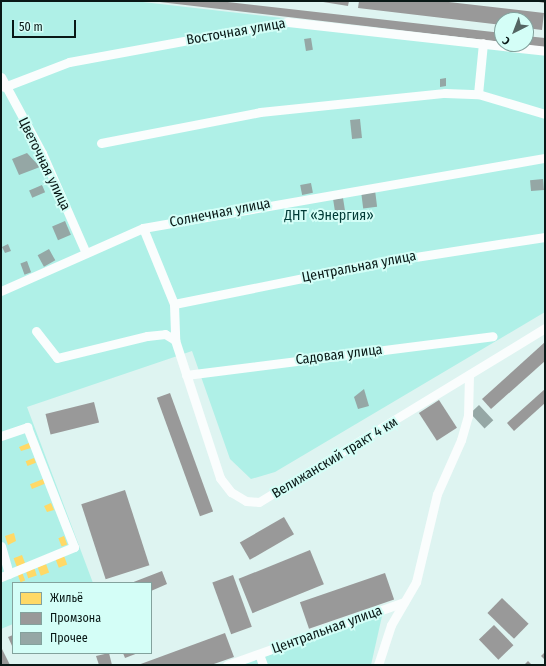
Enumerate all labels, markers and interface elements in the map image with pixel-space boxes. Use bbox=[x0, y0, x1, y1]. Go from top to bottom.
scale bar bbox=[14, 12, 78, 38]
north arrow bbox=[494, 12, 534, 52]
street label: Восточная улица bbox=[185, 15, 287, 49]
text: 50 m bbox=[19, 20, 43, 34]
text: С bbox=[500, 34, 513, 47]
street label: Цветочная улица bbox=[14, 115, 74, 213]
street label: Солнечная улица bbox=[168, 195, 272, 231]
park label: ДНТ «Энергия» bbox=[284, 208, 374, 224]
street label: Центральная улица bbox=[300, 248, 418, 286]
street label: Садовая улица bbox=[295, 341, 383, 369]
street label: Велижанский тракт 4 км bbox=[269, 414, 401, 502]
legend bbox=[12, 582, 152, 654]
text: Жильё bbox=[50, 591, 83, 605]
street label: Центральная улица bbox=[270, 602, 384, 658]
text: Промзона bbox=[50, 611, 101, 625]
text: Прочее bbox=[50, 631, 88, 645]

